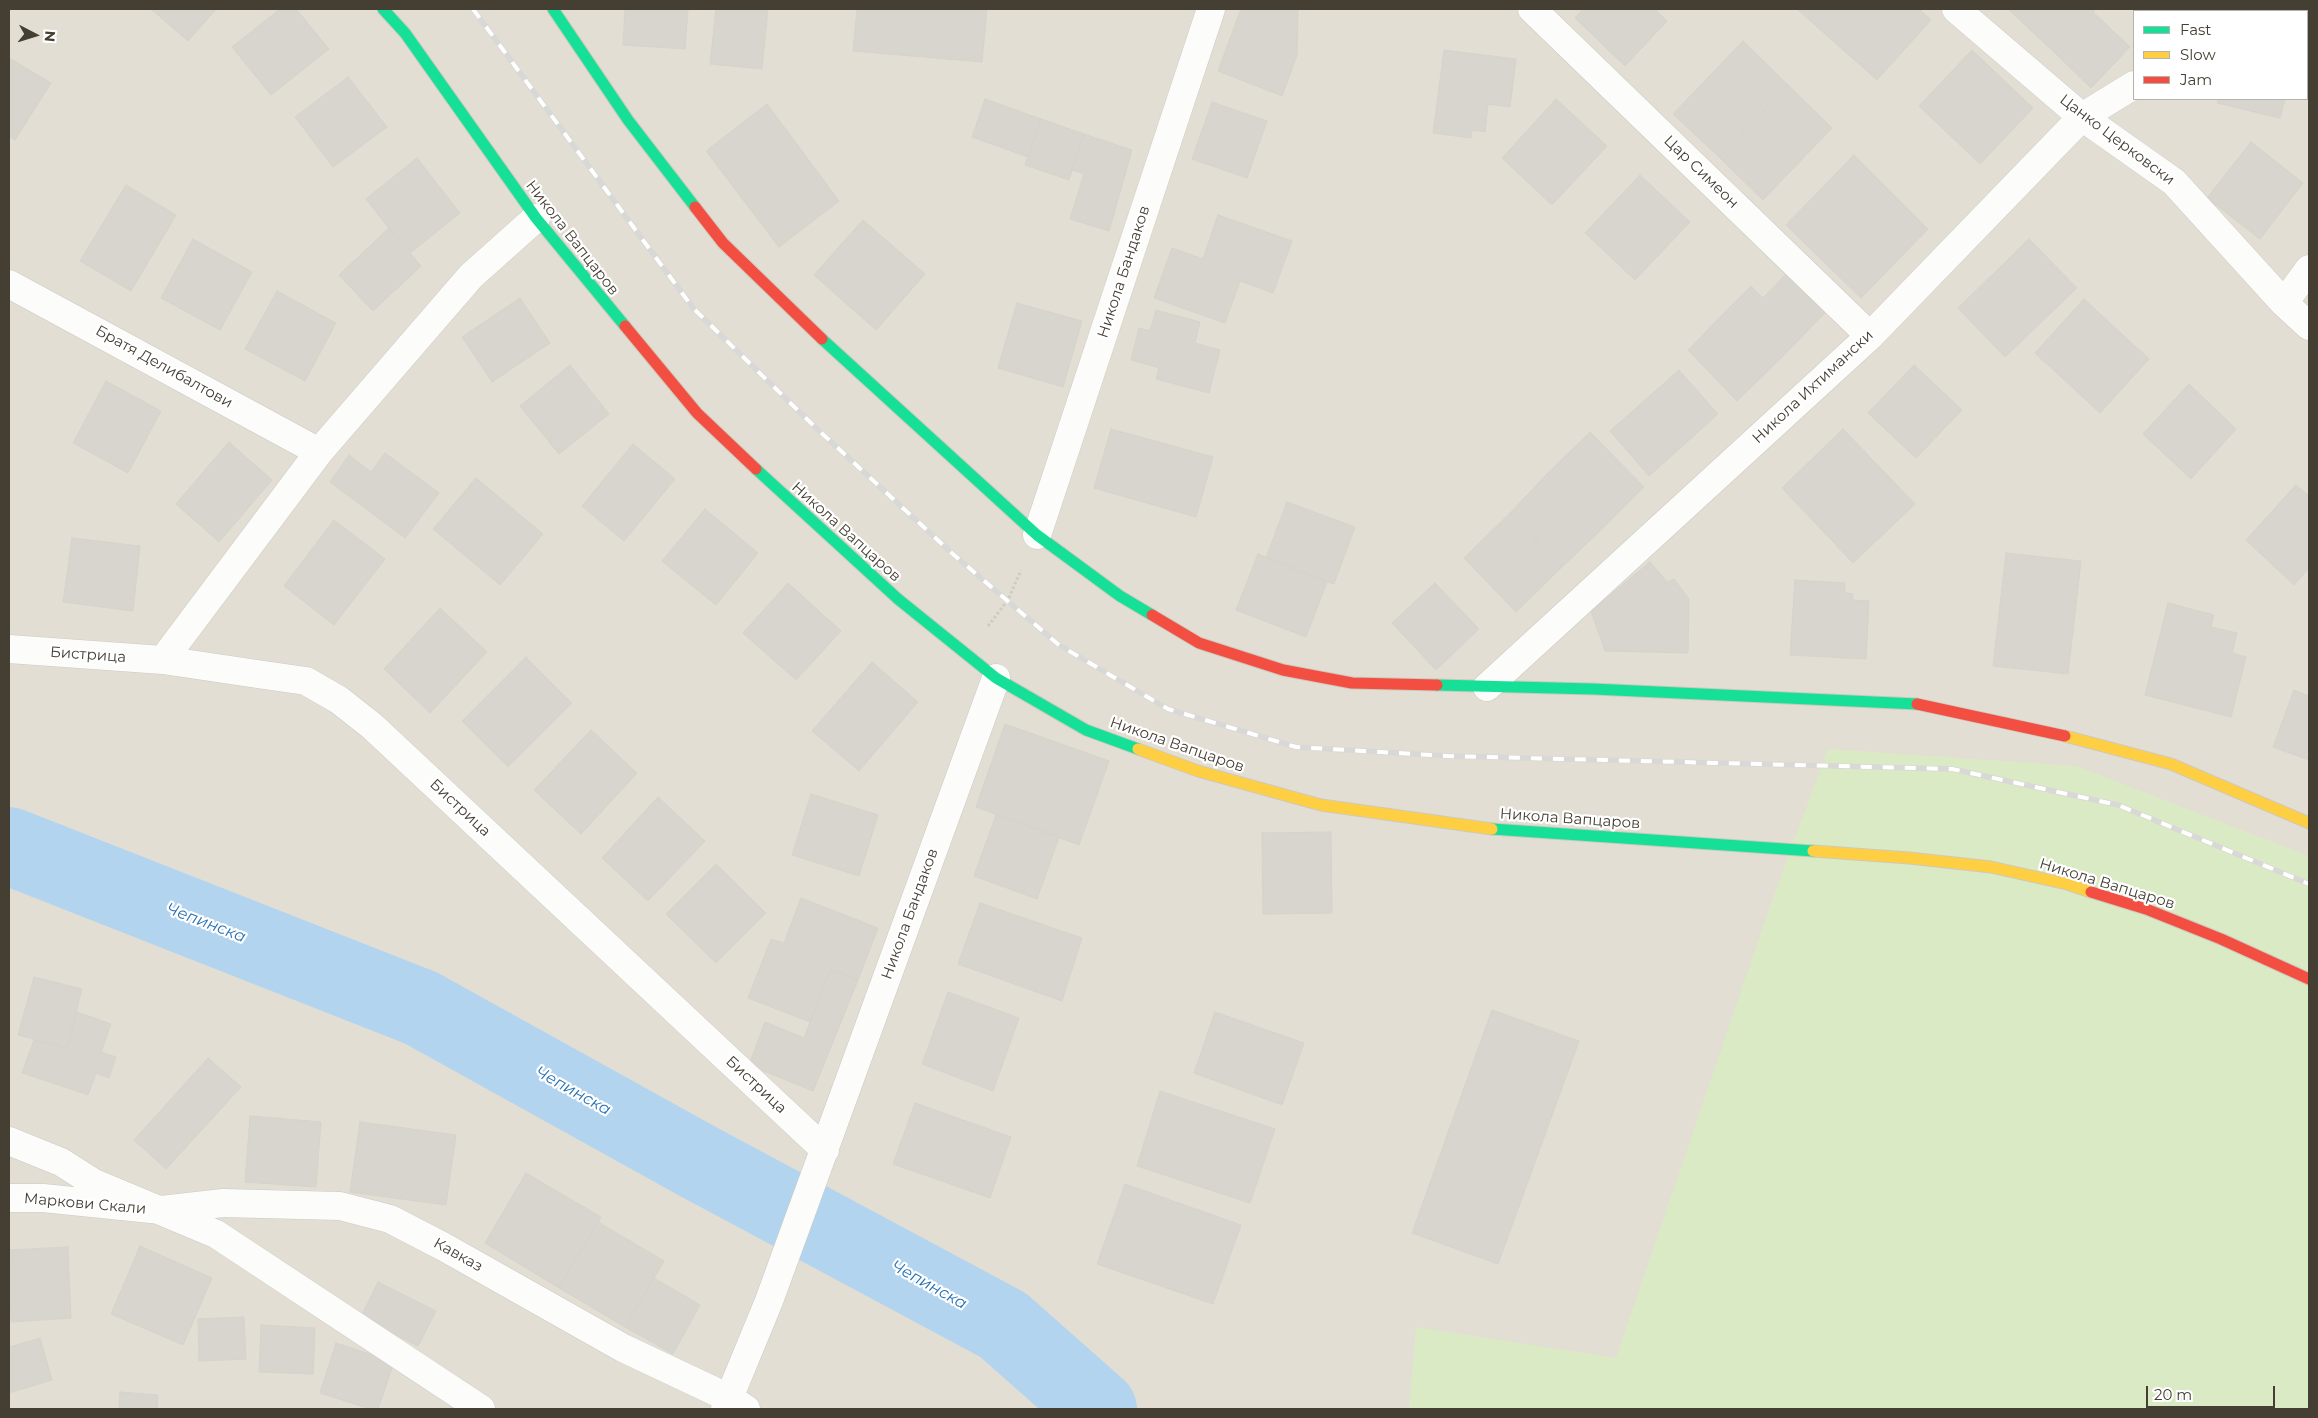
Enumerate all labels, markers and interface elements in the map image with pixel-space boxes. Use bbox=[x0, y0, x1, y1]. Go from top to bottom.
north arrow bbox=[10, 10, 60, 60]
legend bbox=[2133, 10, 2308, 100]
text: Fast bbox=[2180, 20, 2211, 39]
text: N bbox=[40, 30, 59, 43]
text: Slow bbox=[2180, 45, 2216, 64]
text: Jam bbox=[2180, 70, 2212, 89]
street label: Цанко Церковски bbox=[2056, 91, 2178, 189]
street label: Цар Симеон bbox=[1660, 132, 1742, 212]
street label: Никола Вапцаров bbox=[522, 177, 622, 299]
street label: Никола Бандаков bbox=[1094, 204, 1154, 340]
street label: Братя Делибалтови bbox=[92, 322, 236, 412]
street label: Никола Ихтимански bbox=[1749, 326, 1877, 448]
street label: Никола Вапцаров bbox=[788, 478, 904, 586]
street label: Бистрица bbox=[49, 643, 127, 667]
street label: Никола Вапцаров bbox=[1108, 714, 1246, 776]
street label: Бистрица bbox=[426, 775, 494, 841]
street label: Никола Вапцаров bbox=[1499, 805, 1641, 833]
street label: Никола Бандаков bbox=[878, 846, 942, 982]
street label: Никола Вапцаров bbox=[2037, 855, 2177, 913]
water label: Чепинска bbox=[164, 899, 248, 947]
street label: Бистрица bbox=[722, 1052, 790, 1118]
water label: Чепинска bbox=[532, 1062, 614, 1120]
street label: Маркови Скали bbox=[23, 1190, 147, 1218]
street label: Кавказ bbox=[430, 1234, 486, 1276]
water label: Чепинска bbox=[888, 1256, 970, 1314]
scale bar bbox=[2148, 1376, 2277, 1408]
text: 20 m bbox=[2154, 1385, 2192, 1404]

